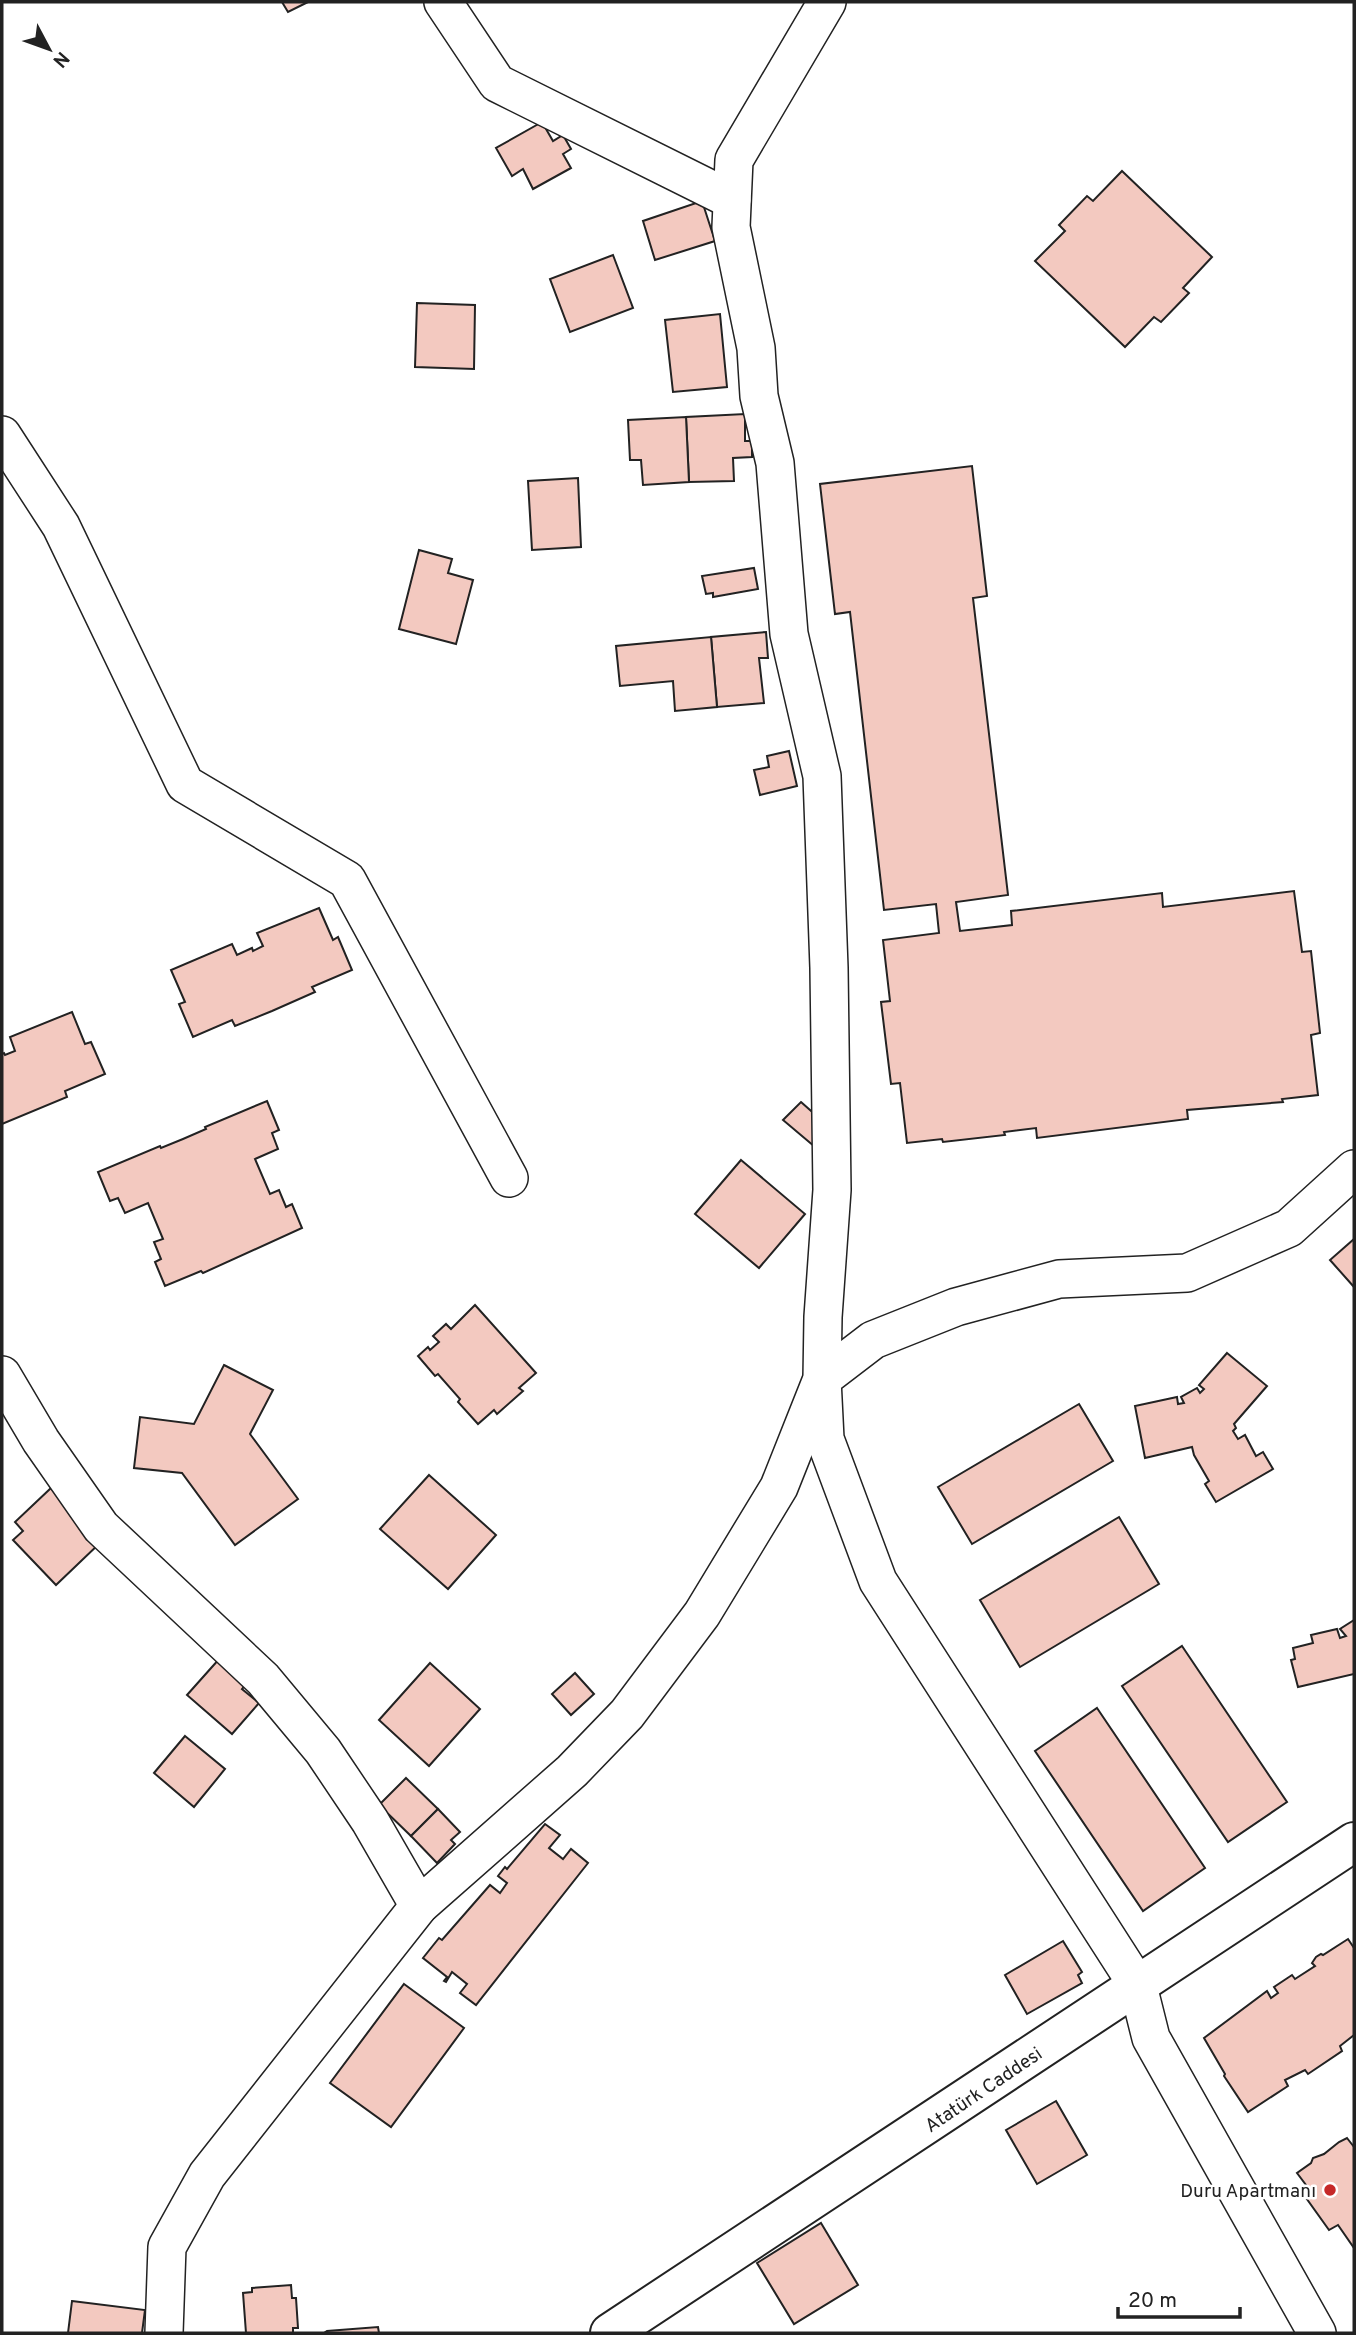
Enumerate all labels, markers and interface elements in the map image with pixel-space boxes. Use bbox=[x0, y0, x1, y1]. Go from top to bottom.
north arrow bbox=[14, 14, 84, 84]
text: N bbox=[47, 46, 74, 72]
street label: Atatürk Caddesi bbox=[921, 2042, 1048, 2139]
place label: Duru Apartmanı bbox=[1180, 2180, 1316, 2204]
marker: Duru Apartmanı bbox=[1322, 2182, 1338, 2198]
scale bar bbox=[1118, 2276, 1240, 2320]
text: 20 m bbox=[1128, 2288, 1177, 2315]

